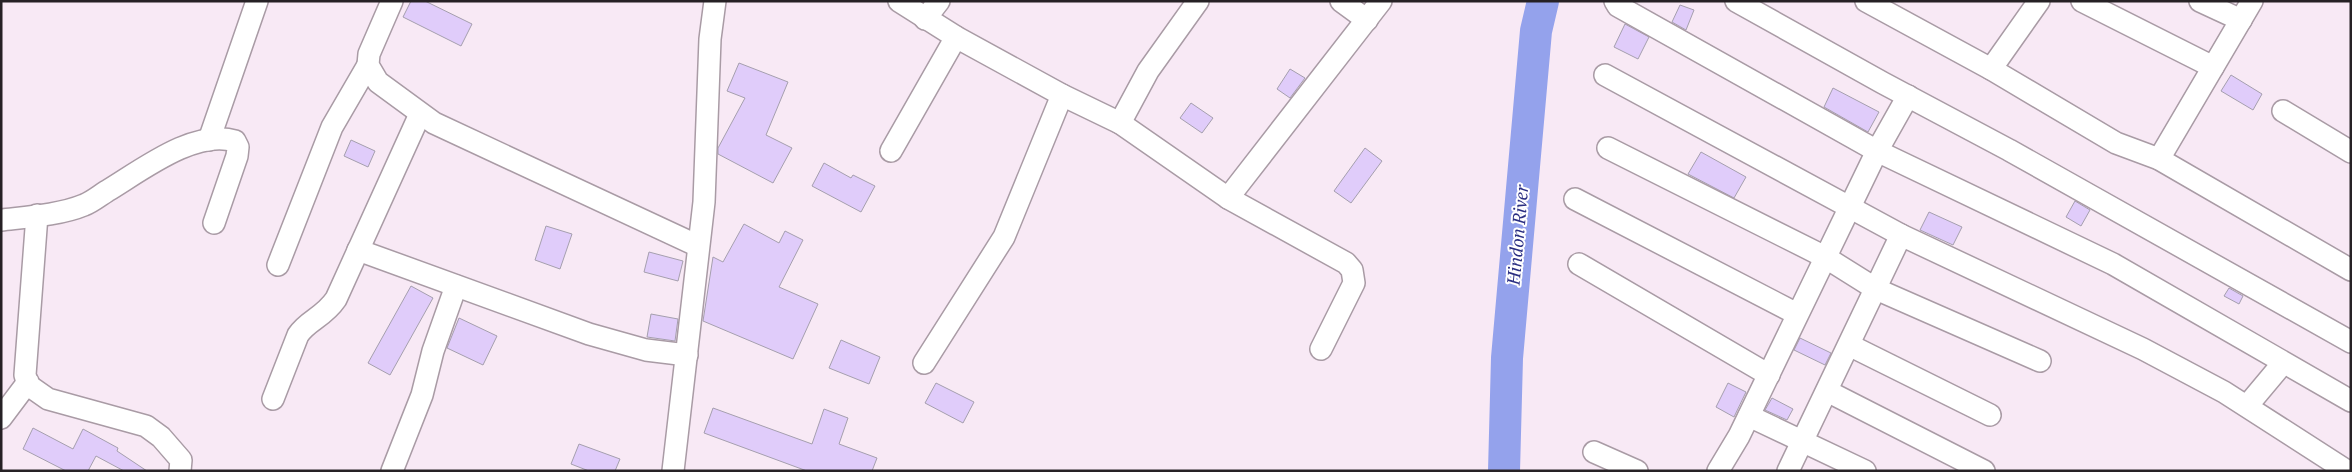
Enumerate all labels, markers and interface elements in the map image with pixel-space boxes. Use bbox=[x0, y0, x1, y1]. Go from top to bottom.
water label: Hindon River bbox=[1501, 183, 1533, 287]

